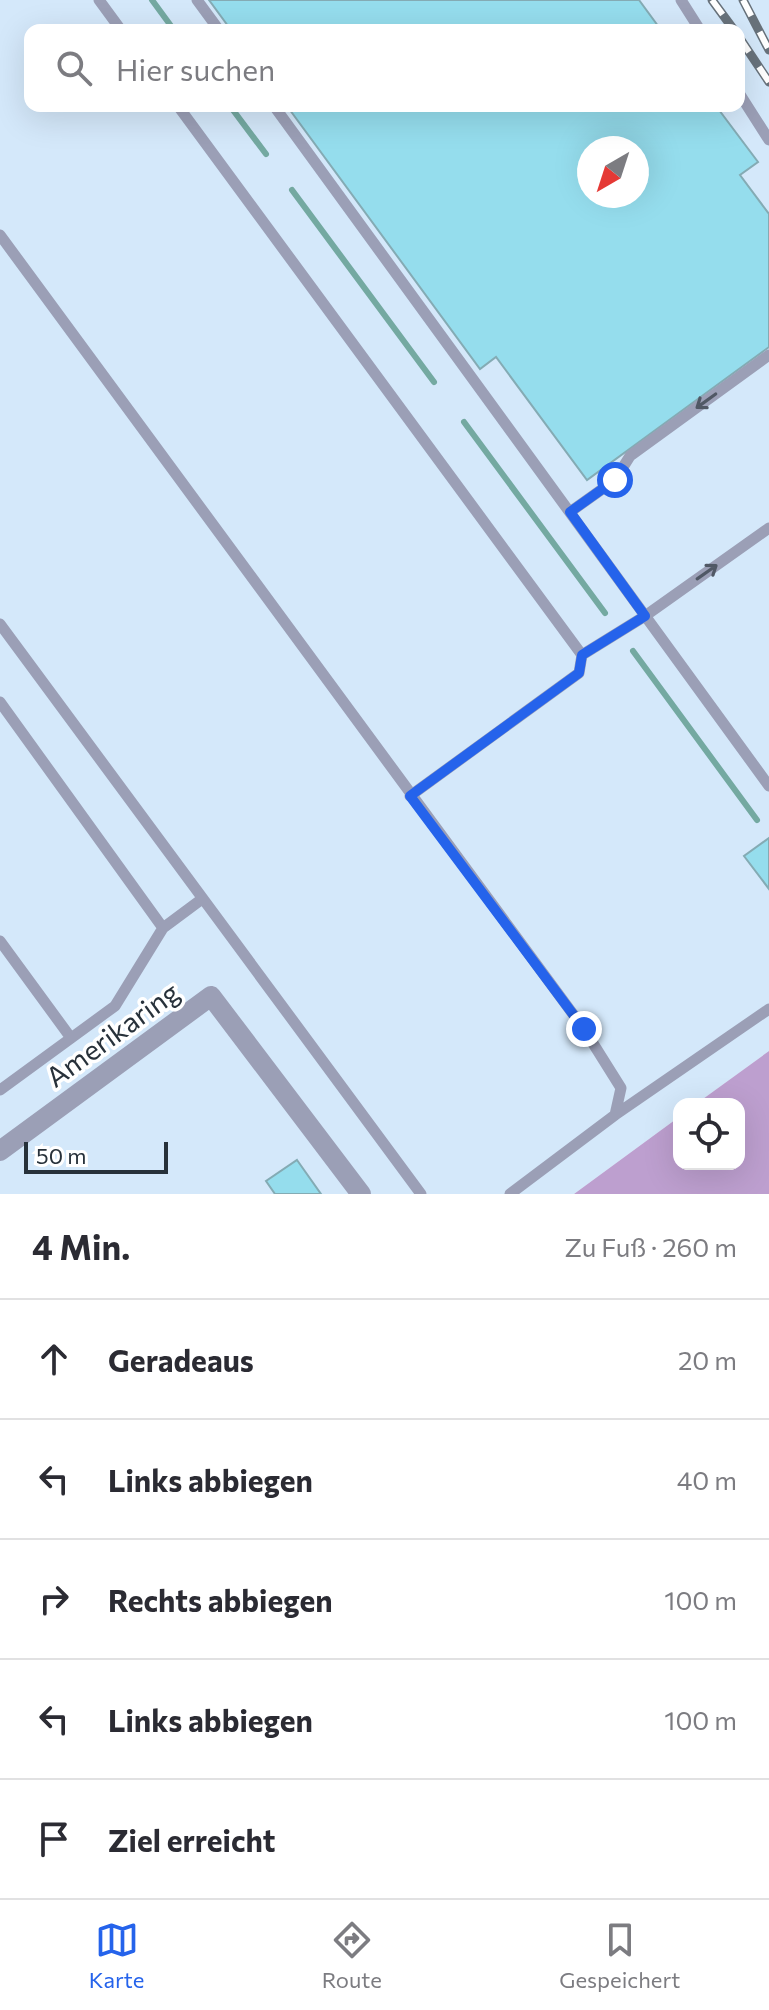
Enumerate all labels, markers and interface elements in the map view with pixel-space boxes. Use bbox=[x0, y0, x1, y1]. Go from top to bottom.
search box bbox=[24, 24, 745, 112]
icon: search bbox=[52, 46, 96, 90]
text: Hier suchen bbox=[116, 50, 275, 87]
north arrow bbox=[577, 136, 649, 208]
one-way arrow bbox=[696, 392, 717, 409]
route start bbox=[597, 462, 633, 498]
one-way arrow bbox=[696, 564, 718, 580]
street label: Amerikaring bbox=[39, 974, 185, 1094]
route end bbox=[566, 1011, 602, 1047]
map controls bbox=[673, 1098, 745, 1170]
button: locate bbox=[673, 1098, 745, 1170]
scale bar bbox=[24, 1138, 168, 1174]
text: 50 m bbox=[36, 1142, 86, 1169]
text: 4 Min. bbox=[32, 1225, 130, 1267]
text: Zu Fuß · 260 m bbox=[564, 1231, 737, 1262]
icon: ahead bbox=[32, 1337, 76, 1381]
text: Geradeaus bbox=[108, 1341, 254, 1378]
text: 20 m bbox=[678, 1344, 737, 1375]
icon: left bbox=[32, 1457, 76, 1501]
text: Links abbiegen bbox=[108, 1461, 313, 1498]
text: 40 m bbox=[677, 1464, 737, 1495]
icon: right bbox=[32, 1577, 76, 1621]
text: Rechts abbiegen bbox=[108, 1581, 333, 1618]
text: 100 m bbox=[664, 1584, 737, 1615]
icon: left bbox=[32, 1697, 76, 1741]
text: Links abbiegen bbox=[108, 1701, 313, 1738]
text: 100 m bbox=[664, 1704, 737, 1735]
icon: arrive bbox=[32, 1817, 76, 1861]
text: Ziel erreicht bbox=[108, 1821, 276, 1858]
tab: Karte bbox=[89, 1918, 144, 1993]
tab: Route bbox=[322, 1918, 382, 1993]
tab: Gespeichert bbox=[559, 1918, 680, 1993]

